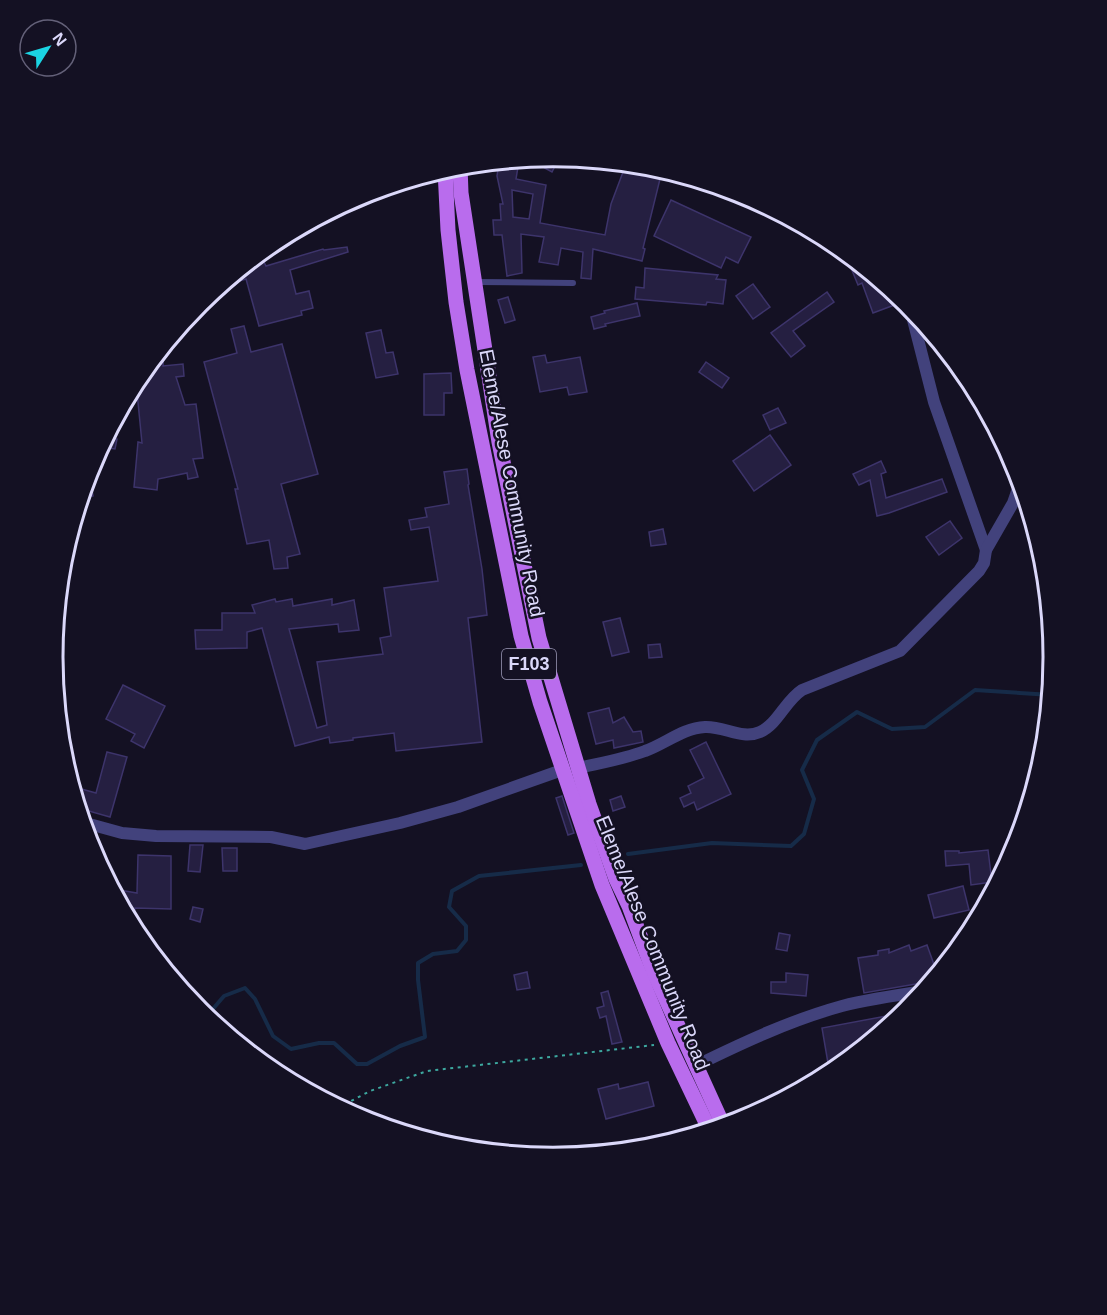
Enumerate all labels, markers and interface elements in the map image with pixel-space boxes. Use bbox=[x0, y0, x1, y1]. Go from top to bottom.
north arrow bbox=[18, 18, 78, 78]
text: N bbox=[49, 30, 70, 49]
street label: Eleme/Alese Community Road bbox=[475, 347, 549, 619]
road number: F103 bbox=[502, 649, 556, 679]
street label: Eleme/Alese Community Road bbox=[592, 813, 714, 1073]

